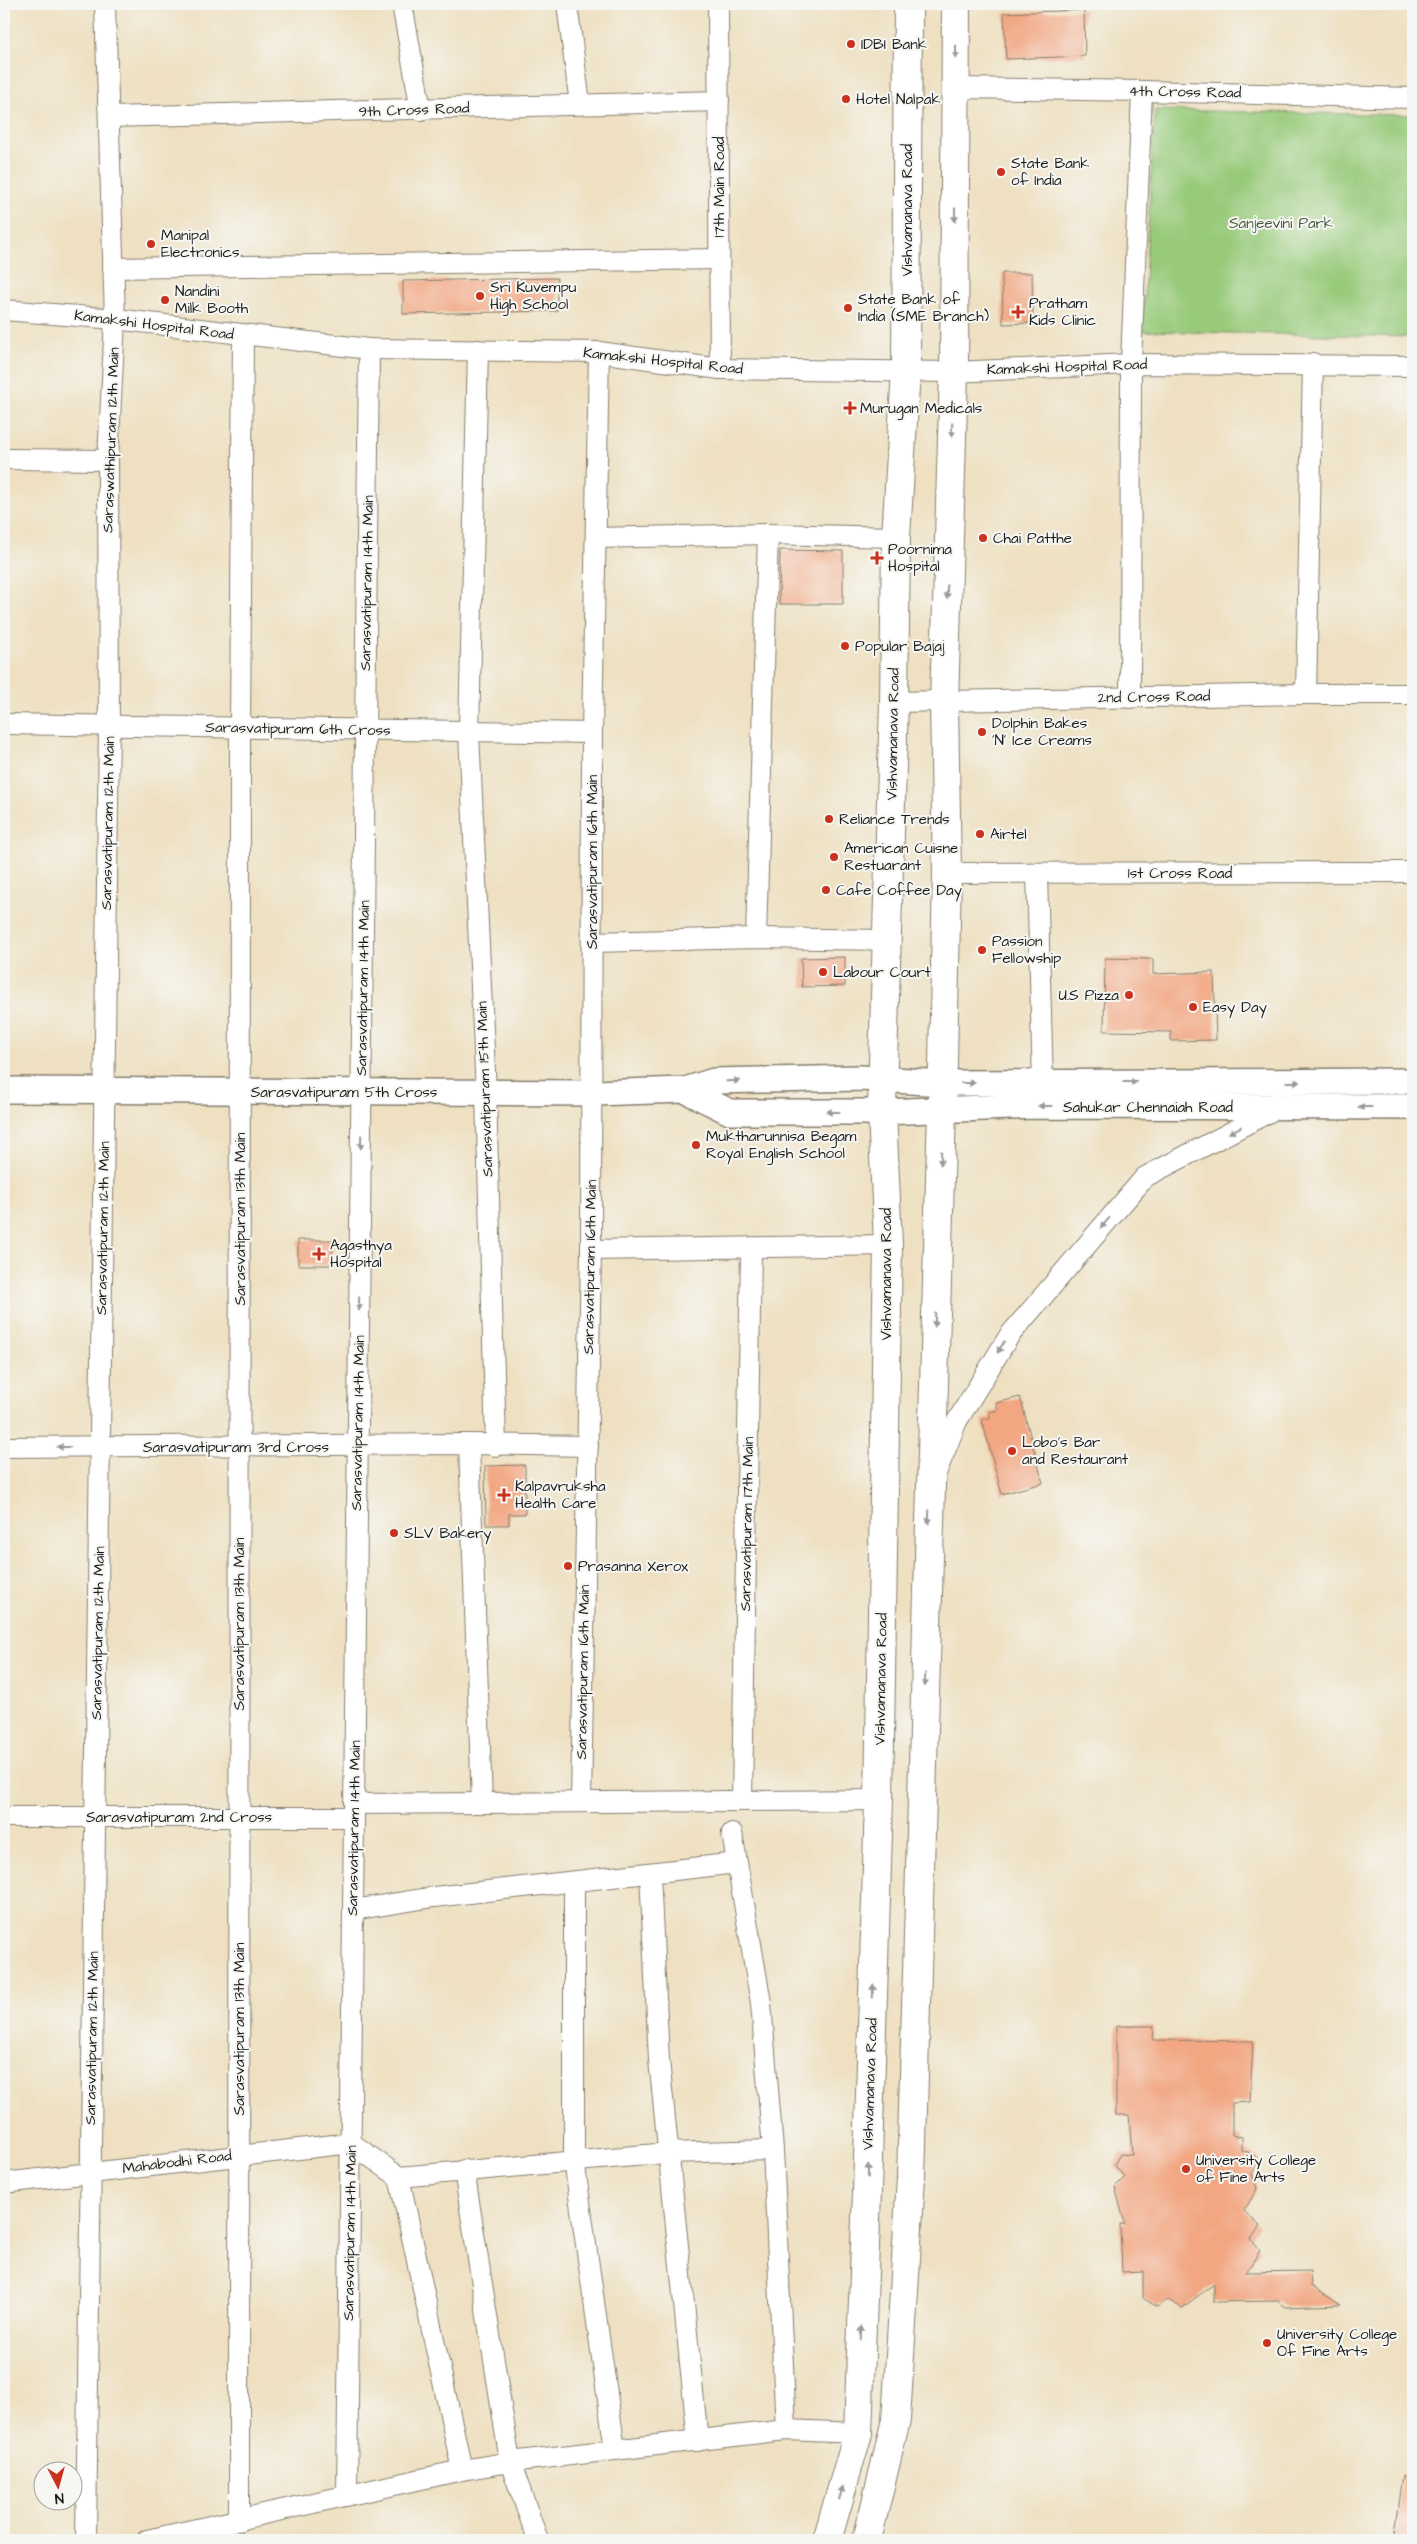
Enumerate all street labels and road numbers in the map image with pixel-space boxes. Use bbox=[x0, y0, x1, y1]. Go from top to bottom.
street label: 4th Cross Road bbox=[1129, 81, 1242, 103]
street label: 9th Cross Road bbox=[358, 98, 470, 122]
street label: 17th Main Road bbox=[709, 136, 730, 237]
street label: Vishvamanava Road bbox=[897, 144, 918, 276]
street label: Kamakshi Hospital Road bbox=[73, 305, 235, 345]
street label: Kamakshi Hospital Road bbox=[582, 342, 744, 380]
street label: Saraswathipuram 12th Main bbox=[97, 346, 125, 533]
street label: Kamakshi Hospital Road bbox=[986, 354, 1148, 380]
street label: Sarasvatipuram 14th Main bbox=[355, 495, 379, 671]
street label: Vishvamanava Road bbox=[881, 667, 905, 800]
street label: 2nd Cross Road bbox=[1098, 686, 1211, 708]
street label: Sarasvatipuram 6th Cross bbox=[205, 717, 391, 741]
street label: Sarasvatipuram 12th Main bbox=[96, 735, 120, 910]
street label: Sarasvatipuram 16th Main bbox=[582, 774, 603, 949]
street label: 1st Cross Road bbox=[1128, 863, 1232, 884]
street label: Sarasvatipuram 14th Main bbox=[351, 900, 375, 1076]
street label: Sarasvatipuram 15th Main bbox=[471, 1000, 499, 1177]
street label: Sarasvatipuram 5th Cross bbox=[251, 1082, 438, 1103]
street label: Sahukar Chennaiah Road bbox=[1063, 1097, 1233, 1118]
street label: Sarasvatipuram 13th Main bbox=[230, 1132, 251, 1305]
street label: Sarasvatipuram 12th Main bbox=[91, 1140, 115, 1315]
street label: Sarasvatipuram 16th Main bbox=[578, 1179, 602, 1354]
street label: Vishvamanava Road bbox=[876, 1208, 897, 1340]
street label: Sarasvatipuram 14th Main bbox=[346, 1335, 370, 1511]
street label: Sarasvatipuram 17th Main bbox=[735, 1436, 759, 1611]
street label: Sarasvatipuram 3rd Cross bbox=[143, 1437, 329, 1458]
street label: Sarasvatipuram 13th Main bbox=[229, 1537, 250, 1710]
street label: Sarasvatipuram 12th Main bbox=[86, 1545, 110, 1720]
street label: Sarasvatipuram 16th Main bbox=[571, 1584, 595, 1759]
street label: Vishvamanava Road bbox=[869, 1612, 893, 1745]
street label: Sarasvatipuram 14th Main bbox=[342, 1740, 366, 1916]
street label: Sarasvatipuram 2nd Cross bbox=[86, 1807, 273, 1828]
street label: Sarasvatipuram 13th Main bbox=[229, 1942, 250, 2115]
street label: Sarasvatipuram 12th Main bbox=[80, 1950, 104, 2125]
street label: Vishvamanava Road bbox=[857, 2017, 883, 2151]
street label: Mahabodhi Road bbox=[121, 2145, 233, 2179]
street label: Sarasvatipuram 14th Main bbox=[338, 2145, 362, 2321]

